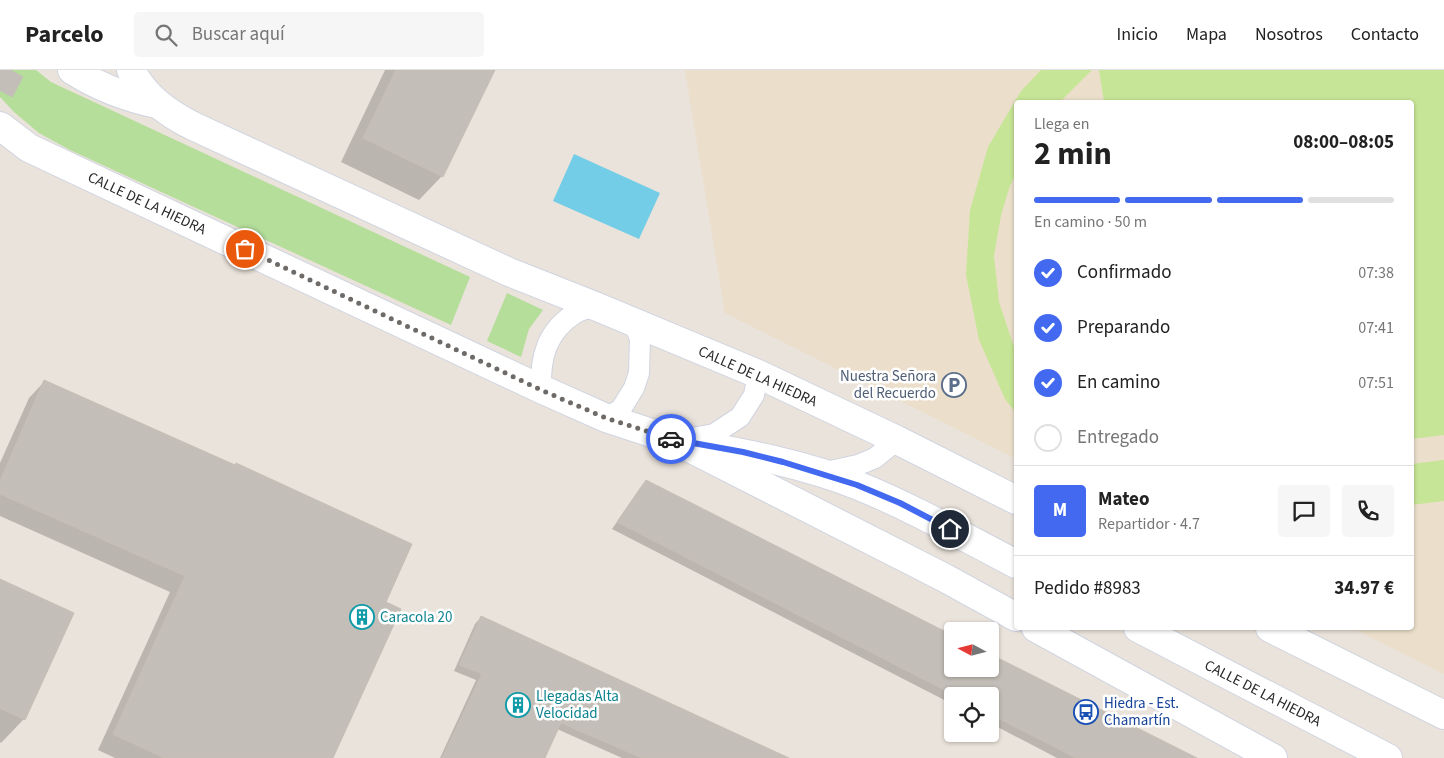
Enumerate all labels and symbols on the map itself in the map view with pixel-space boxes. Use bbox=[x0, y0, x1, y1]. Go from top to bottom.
street label: CALLE DE LA HIEDRA bbox=[84, 167, 210, 240]
pin bbox=[224, 228, 266, 270]
street label: CALLE DE LA HIEDRA bbox=[695, 341, 821, 412]
place label: Nuestra Señora del Recuerdo bbox=[840, 366, 936, 404]
parking icon: Nuestra Señora del Recuerdo bbox=[941, 372, 967, 398]
courier bbox=[646, 414, 696, 464]
pin bbox=[929, 508, 971, 550]
building icon: Caracola 20 bbox=[349, 604, 375, 630]
place label: Caracola 20 bbox=[380, 607, 452, 628]
north arrow bbox=[944, 622, 999, 678]
street label: CALLE DE LA HIEDRA bbox=[1201, 655, 1325, 732]
place label: Llegadas Alta Velocidad bbox=[536, 686, 619, 724]
building icon: Llegadas Alta Velocidad bbox=[505, 692, 531, 718]
place label: Hiedra - Est. Chamartín bbox=[1104, 693, 1179, 731]
bus stop icon: Hiedra - Est. Chamartín bbox=[1073, 699, 1099, 725]

